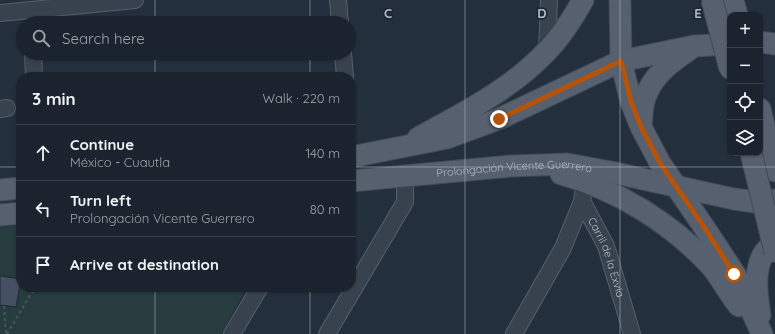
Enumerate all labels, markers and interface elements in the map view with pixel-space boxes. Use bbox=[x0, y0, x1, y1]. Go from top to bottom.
text: C bbox=[384, 5, 392, 21]
text: D bbox=[537, 5, 547, 21]
text: E bbox=[694, 5, 702, 21]
map controls bbox=[727, 12, 763, 156]
button: + bbox=[727, 12, 763, 48]
search box bbox=[16, 16, 356, 60]
icon: search bbox=[30, 27, 52, 49]
text: Search here bbox=[62, 29, 145, 48]
button: − bbox=[727, 48, 763, 84]
button: locate bbox=[727, 84, 763, 120]
text: 3 min bbox=[32, 88, 76, 109]
text: Walk · 220 m bbox=[263, 90, 340, 106]
route end bbox=[490, 110, 508, 128]
button: layers bbox=[727, 120, 763, 156]
text: Continue bbox=[70, 135, 134, 154]
icon: ahead bbox=[32, 142, 54, 164]
text: 140 m bbox=[305, 145, 340, 161]
text: México - Cuautla bbox=[70, 154, 170, 170]
street label: Prolongación Vicente Guerrero bbox=[436, 157, 594, 180]
text: Turn left bbox=[70, 191, 132, 210]
icon: left bbox=[32, 198, 54, 220]
text: 80 m bbox=[310, 201, 340, 217]
text: Prolongación Vicente Guerrero bbox=[70, 210, 255, 226]
street label: Carril de la Exvía bbox=[585, 215, 628, 299]
icon: arrive bbox=[32, 254, 54, 276]
text: Arrive at destination bbox=[70, 255, 219, 274]
route start bbox=[725, 265, 743, 283]

